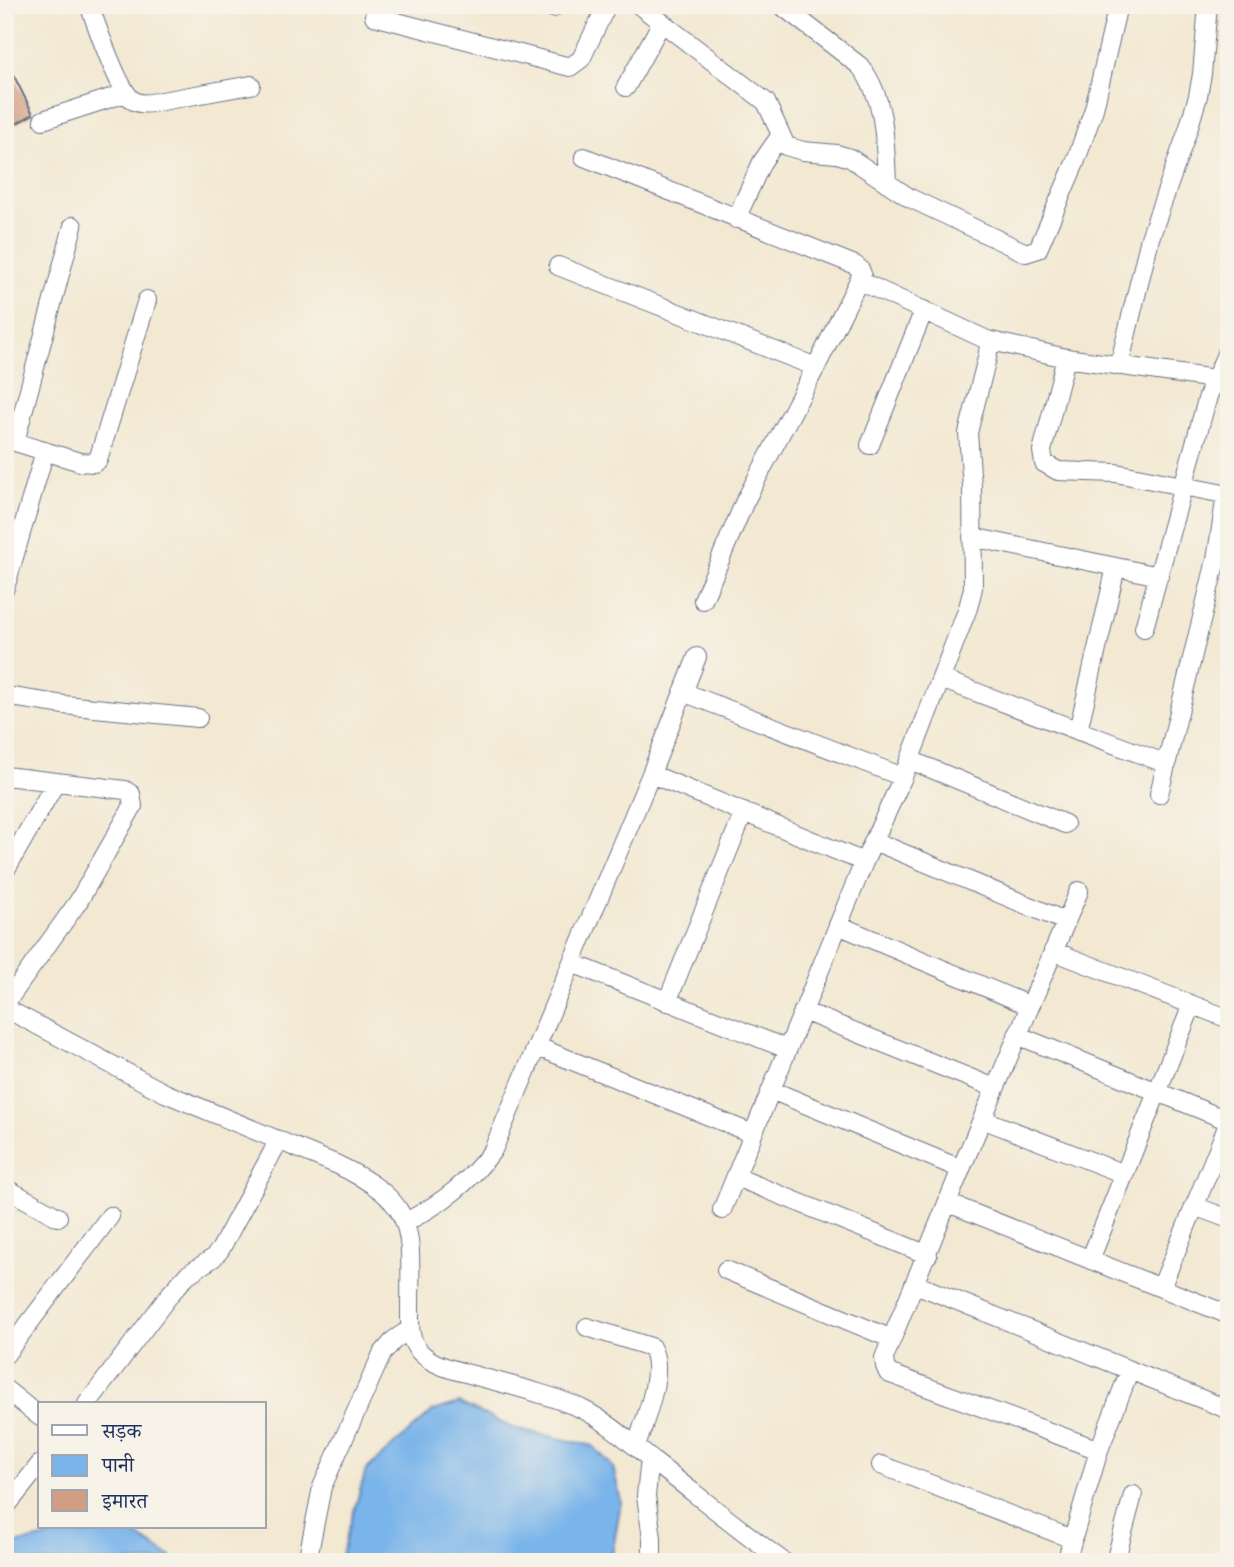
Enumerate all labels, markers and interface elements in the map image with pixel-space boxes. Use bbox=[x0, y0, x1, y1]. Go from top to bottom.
legend bbox=[38, 1402, 266, 1528]
text: सड़क bbox=[101, 1418, 142, 1447]
text: पानी bbox=[101, 1452, 135, 1481]
text: इमारत bbox=[101, 1488, 149, 1517]

